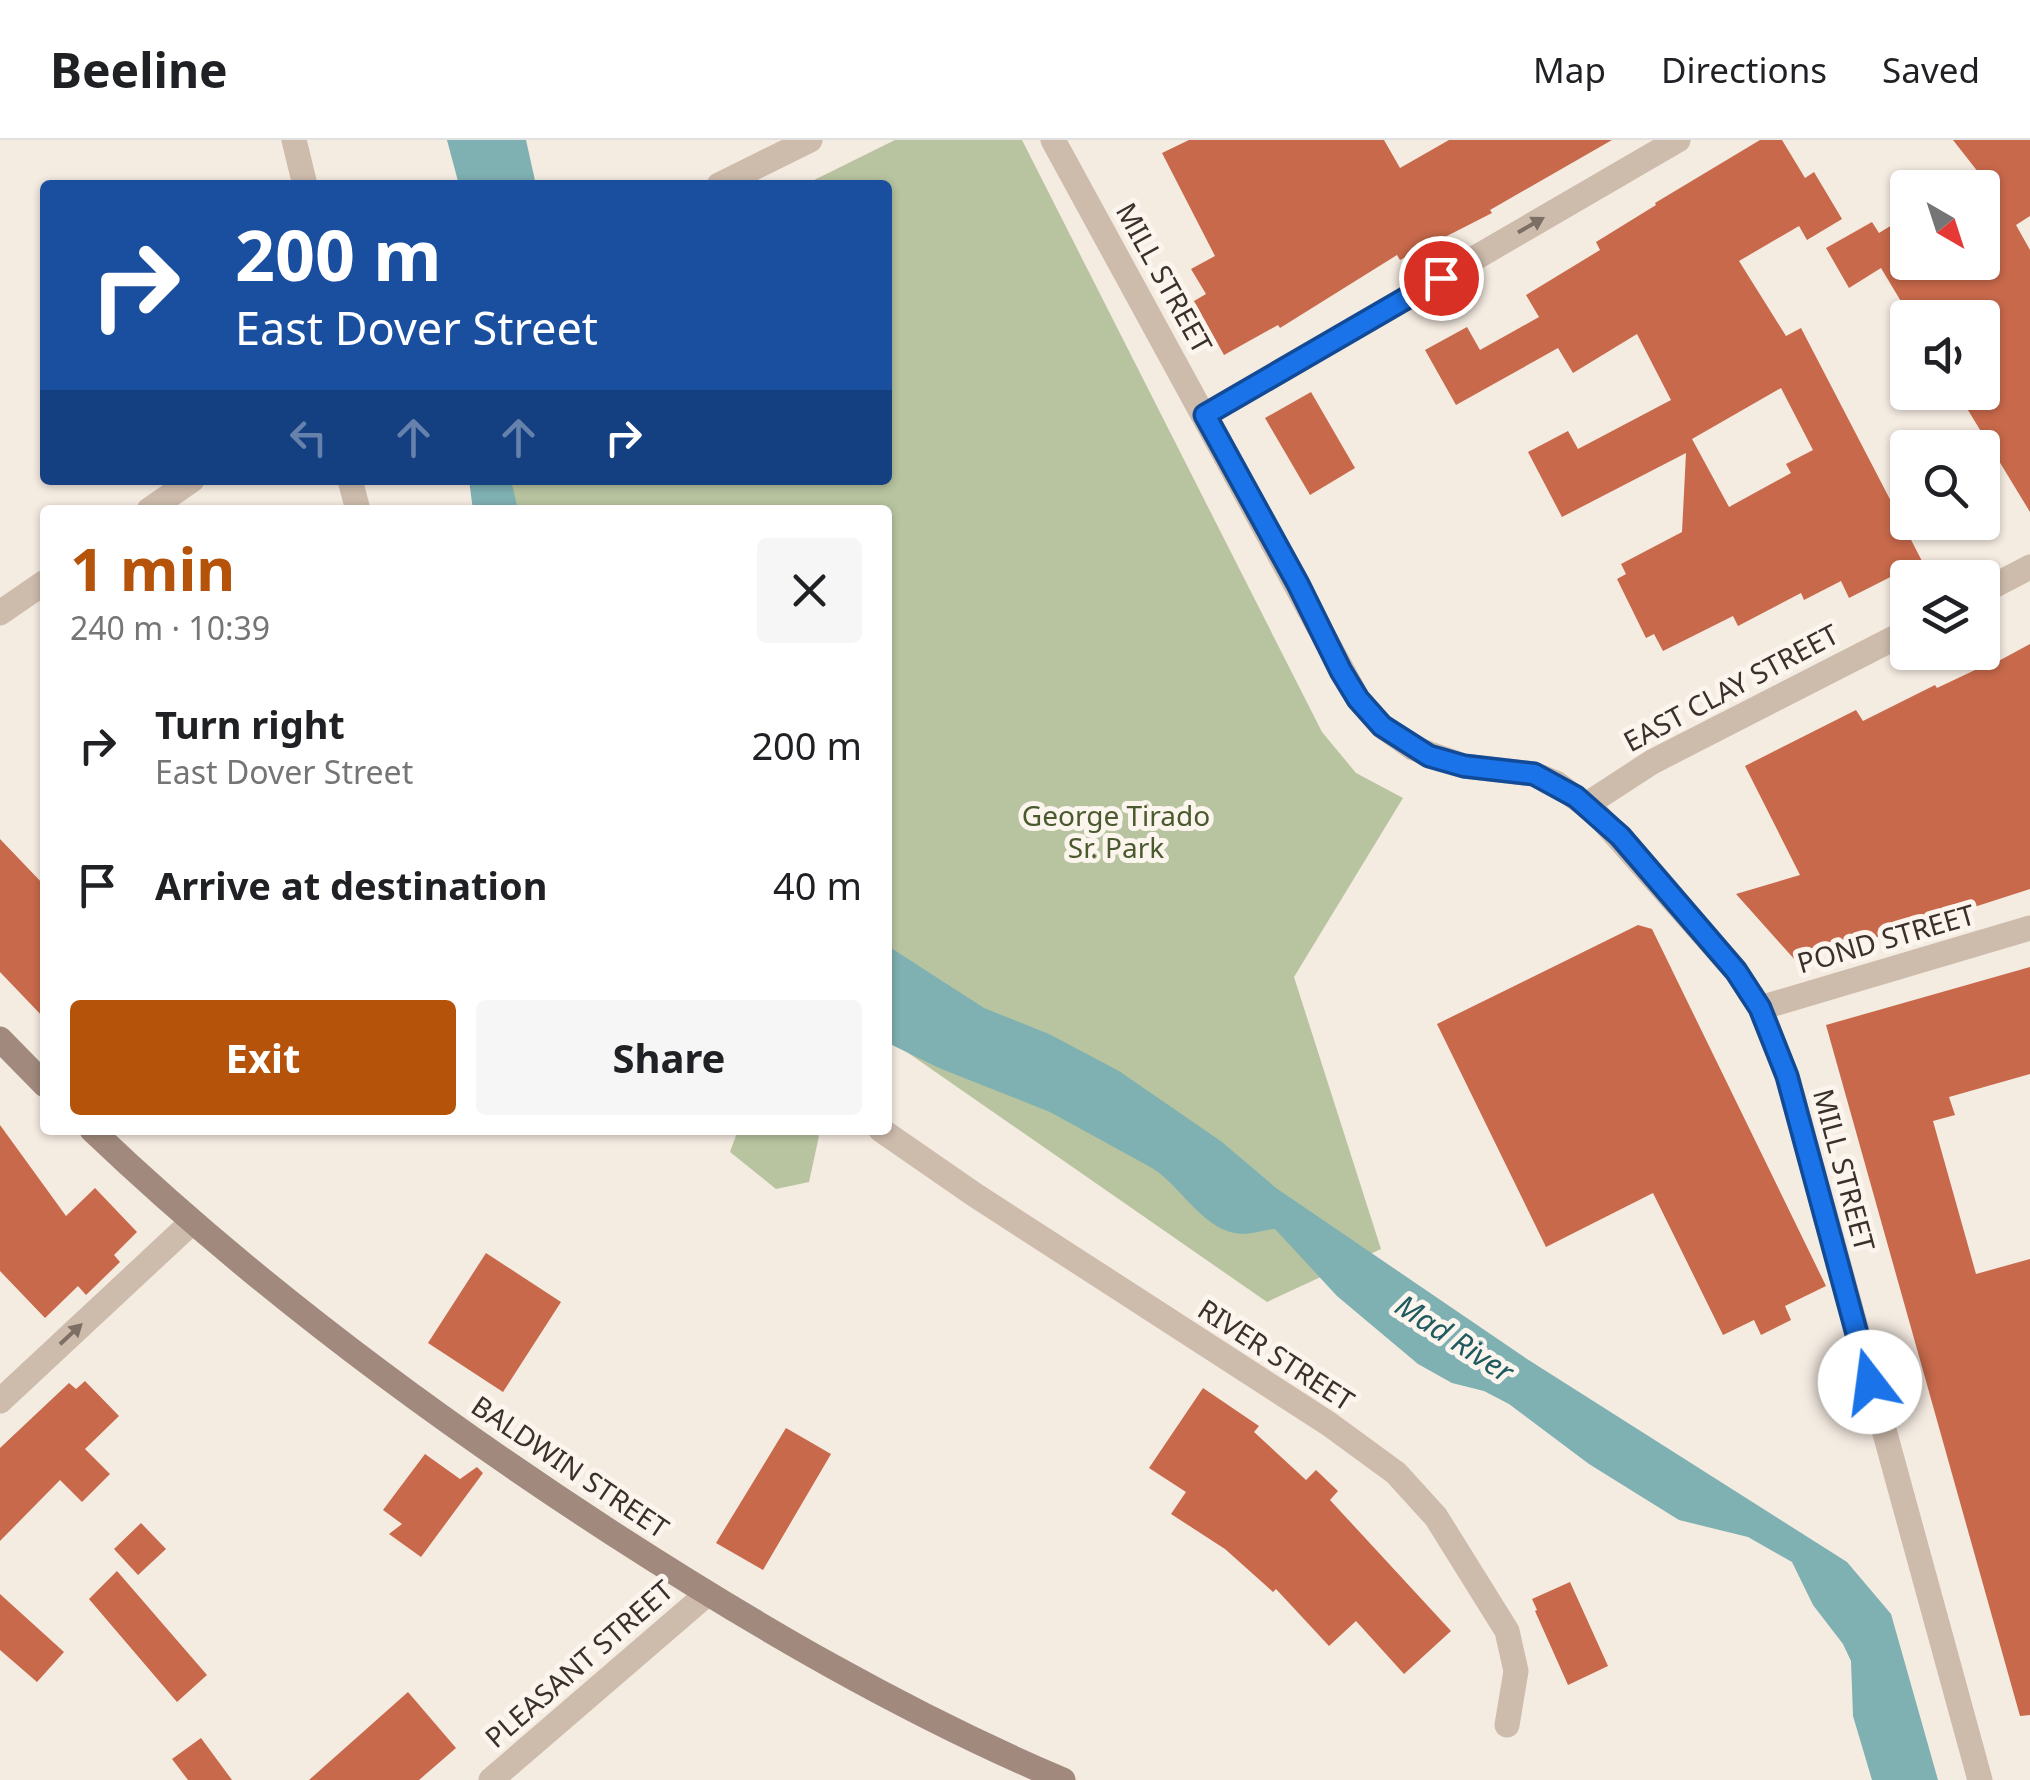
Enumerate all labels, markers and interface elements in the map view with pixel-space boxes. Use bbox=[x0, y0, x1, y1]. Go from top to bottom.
text: Beeline bbox=[50, 37, 228, 102]
text: Map bbox=[1533, 46, 1606, 93]
text: Directions bbox=[1661, 46, 1827, 93]
text: Saved bbox=[1882, 46, 1980, 93]
north arrow bbox=[1890, 170, 2000, 280]
map controls bbox=[1890, 170, 2000, 670]
street label: MILL STREET bbox=[1108, 195, 1222, 360]
text: 200 m bbox=[235, 206, 442, 302]
one-way arrow bbox=[1517, 217, 1545, 234]
icon: right bbox=[70, 220, 200, 350]
pin bbox=[1399, 236, 1484, 321]
icon: arrive bbox=[1414, 251, 1469, 306]
text: East Dover Street bbox=[235, 297, 598, 358]
button: sound bbox=[1890, 300, 2000, 410]
icon: left bbox=[281, 410, 336, 465]
icon: ahead bbox=[386, 410, 441, 465]
icon: ahead bbox=[491, 410, 546, 465]
icon: right bbox=[596, 410, 651, 465]
button: search bbox=[1890, 430, 2000, 540]
text: 1 min bbox=[70, 527, 235, 609]
button: close bbox=[757, 538, 862, 643]
button: layers bbox=[1890, 560, 2000, 670]
text: 240 m · 10:39 bbox=[70, 606, 270, 649]
street label: EAST CLAY STREET bbox=[1616, 614, 1845, 760]
text: Turn right bbox=[155, 698, 345, 750]
icon: right bbox=[70, 718, 125, 773]
text: 200 m bbox=[751, 719, 862, 771]
text: East Dover Street bbox=[155, 750, 413, 793]
park label: George Tirado Sr. Park bbox=[1022, 796, 1210, 866]
icon: arrive bbox=[70, 858, 125, 913]
text: Arrive at destination bbox=[155, 859, 547, 911]
text: 40 m bbox=[773, 859, 862, 911]
street label: POND STREET bbox=[1793, 894, 1979, 982]
button: Exit bbox=[70, 1000, 456, 1115]
button: Share bbox=[476, 1000, 862, 1115]
street label: MILL STREET bbox=[1805, 1084, 1885, 1256]
water label: Mad River bbox=[1388, 1284, 1523, 1392]
street label: RIVER STREET bbox=[1191, 1289, 1362, 1419]
one-way arrow bbox=[59, 1323, 83, 1346]
position arrow bbox=[1818, 1330, 1922, 1434]
street label: BALDWIN STREET bbox=[465, 1386, 677, 1546]
street label: PLEASANT STREET bbox=[476, 1571, 681, 1756]

